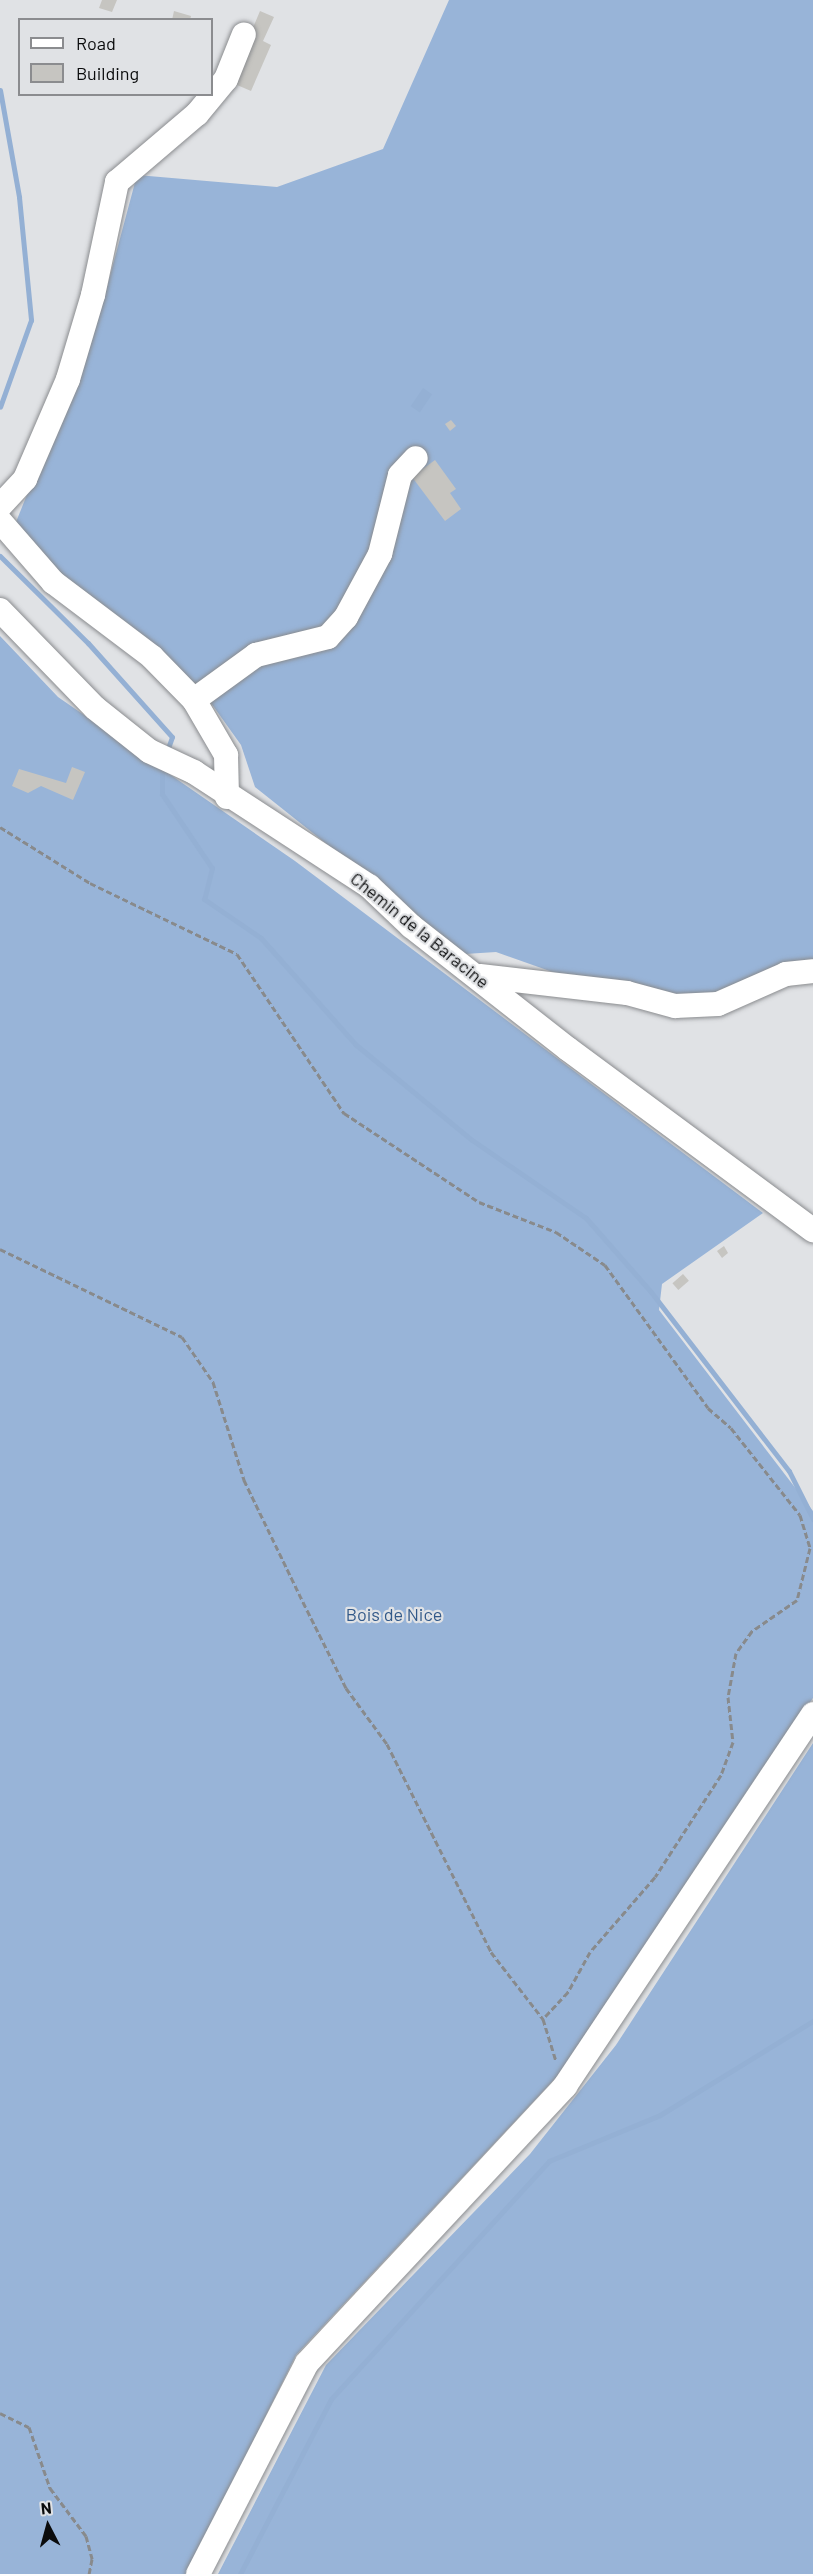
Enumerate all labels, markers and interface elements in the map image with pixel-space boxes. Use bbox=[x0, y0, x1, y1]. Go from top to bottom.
legend bbox=[18, 18, 213, 96]
text: Road bbox=[76, 32, 116, 54]
text: Building bbox=[76, 62, 139, 84]
street label: Chemin de la Baracine bbox=[346, 867, 494, 993]
park label: Bois de Nice bbox=[346, 1603, 442, 1625]
north arrow bbox=[18, 2496, 78, 2556]
text: N bbox=[40, 2498, 52, 2518]

